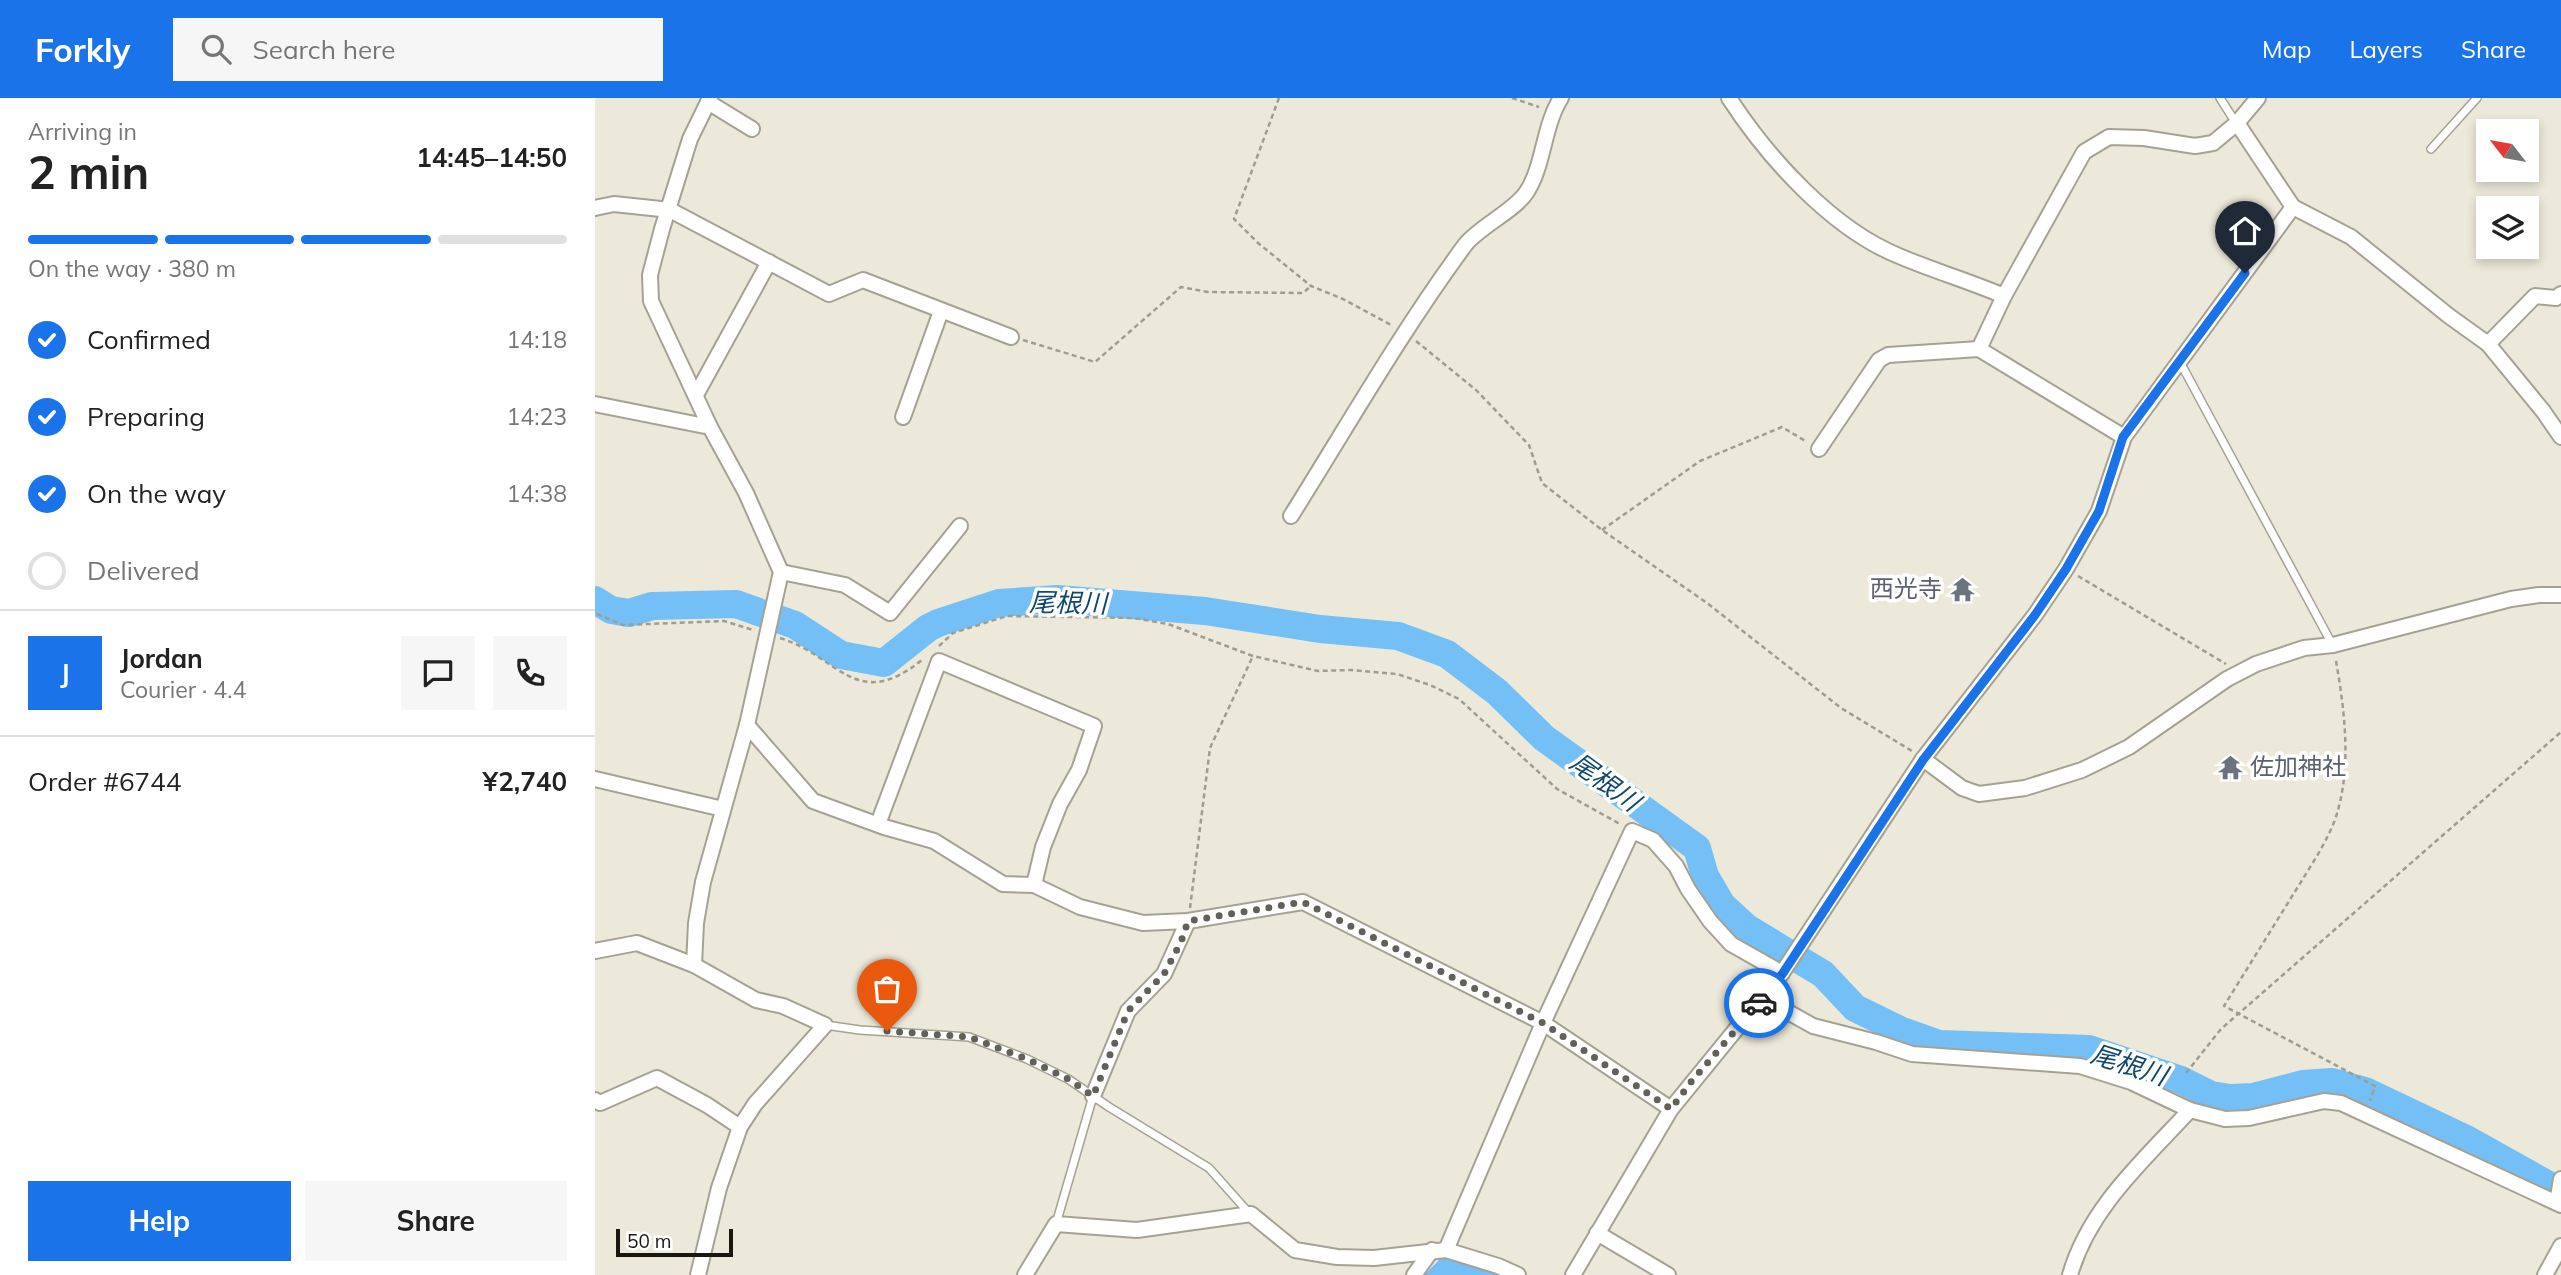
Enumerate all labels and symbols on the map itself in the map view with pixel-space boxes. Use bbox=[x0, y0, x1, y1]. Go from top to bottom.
north arrow bbox=[2476, 119, 2539, 182]
pin bbox=[2215, 201, 2275, 273]
place label: 西光寺 bbox=[1870, 573, 1942, 603]
temple icon: 西光寺 bbox=[1948, 575, 1976, 603]
water label: 尾根川 bbox=[1029, 585, 1110, 620]
water label: 尾根川 bbox=[1564, 745, 1649, 820]
place label: 佐加神社 bbox=[2250, 751, 2346, 781]
temple icon: 佐加神社 bbox=[2216, 753, 2244, 781]
pin bbox=[857, 959, 917, 1031]
courier bbox=[1724, 968, 1794, 1038]
water label: 尾根川 bbox=[2087, 1037, 2174, 1093]
scale bar bbox=[616, 1226, 733, 1258]

